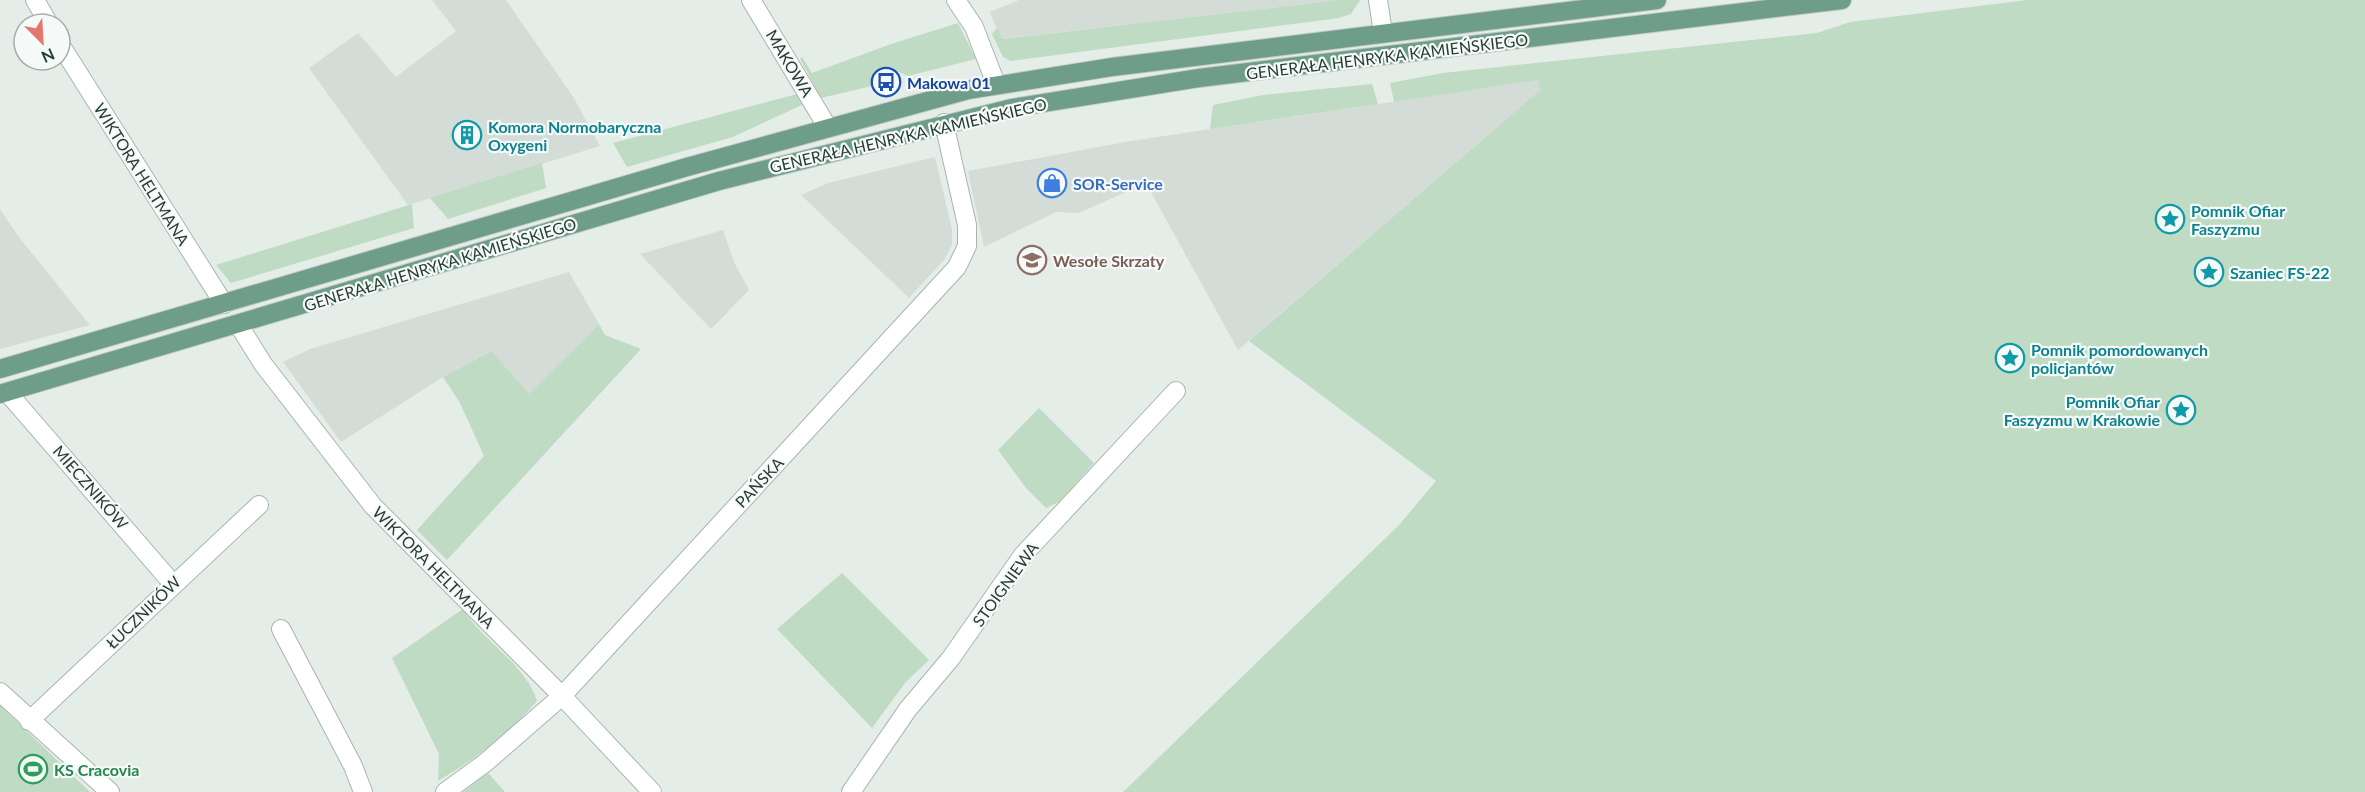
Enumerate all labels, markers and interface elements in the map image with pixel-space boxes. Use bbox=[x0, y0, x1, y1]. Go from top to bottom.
north arrow bbox=[12, 12, 72, 72]
street label: MAKOWA bbox=[763, 26, 818, 100]
street label: GENERAŁA HENRYKA KAMIEŃSKIEGO bbox=[1245, 29, 1529, 83]
text: N bbox=[39, 45, 58, 67]
bus stop icon: Makowa 01 bbox=[870, 66, 902, 98]
place label: Makowa 01 bbox=[907, 73, 991, 92]
street label: GENERAŁA HENRYKA KAMIEŃSKIEGO bbox=[768, 94, 1049, 176]
street label: WIKTORA HELTMANA bbox=[90, 99, 194, 249]
place label: Komora Normobaryczna Oxygeni bbox=[488, 117, 661, 154]
building icon: Komora Normobaryczna Oxygeni bbox=[451, 119, 483, 151]
shop icon: SOR-Service bbox=[1036, 167, 1068, 199]
place label: SOR-Service bbox=[1073, 174, 1163, 193]
place label: Pomnik Ofiar Faszyzmu bbox=[2191, 201, 2285, 238]
place icon: Pomnik Ofiar Faszyzmu bbox=[2154, 203, 2186, 235]
street label: GENERAŁA HENRYKA KAMIEŃSKIEGO bbox=[302, 213, 579, 315]
school or university icon: Wesołe Skrzaty bbox=[1016, 244, 1048, 276]
place label: Wesołe Skrzaty bbox=[1053, 251, 1165, 270]
place icon: Szaniec FS-22 bbox=[2193, 256, 2225, 288]
place label: Szaniec FS-22 bbox=[2230, 263, 2329, 282]
place label: Pomnik pomordowanych policjantów bbox=[2031, 340, 2208, 377]
place icon: Pomnik pomordowanych policjantów bbox=[1994, 342, 2026, 374]
place label: Pomnik Ofiar Faszyzmu w Krakowie bbox=[2004, 392, 2160, 429]
place icon: Pomnik Ofiar Faszyzmu w Krakowie bbox=[2165, 394, 2197, 426]
street label: MIECZNIKÓW bbox=[50, 441, 133, 533]
street label: PAŃSKA bbox=[731, 453, 787, 511]
street label: WIKTORA HELTMANA bbox=[369, 502, 499, 632]
street label: STOIGNIEWA bbox=[968, 538, 1042, 630]
street label: ŁUCZNIKÓW bbox=[102, 572, 184, 652]
sports icon: KS Cracovia bbox=[17, 753, 49, 785]
place label: KS Cracovia bbox=[54, 760, 139, 779]

